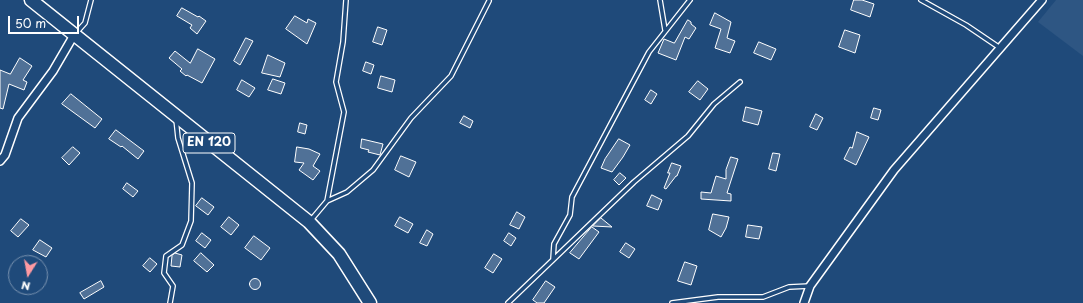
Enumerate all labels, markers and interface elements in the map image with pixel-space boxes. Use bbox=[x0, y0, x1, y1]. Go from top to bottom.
scale bar bbox=[10, 8, 81, 34]
text: 50 m bbox=[15, 14, 46, 32]
road number: EN 120 bbox=[183, 133, 235, 153]
north arrow bbox=[8, 255, 48, 295]
text: N bbox=[20, 277, 32, 295]

